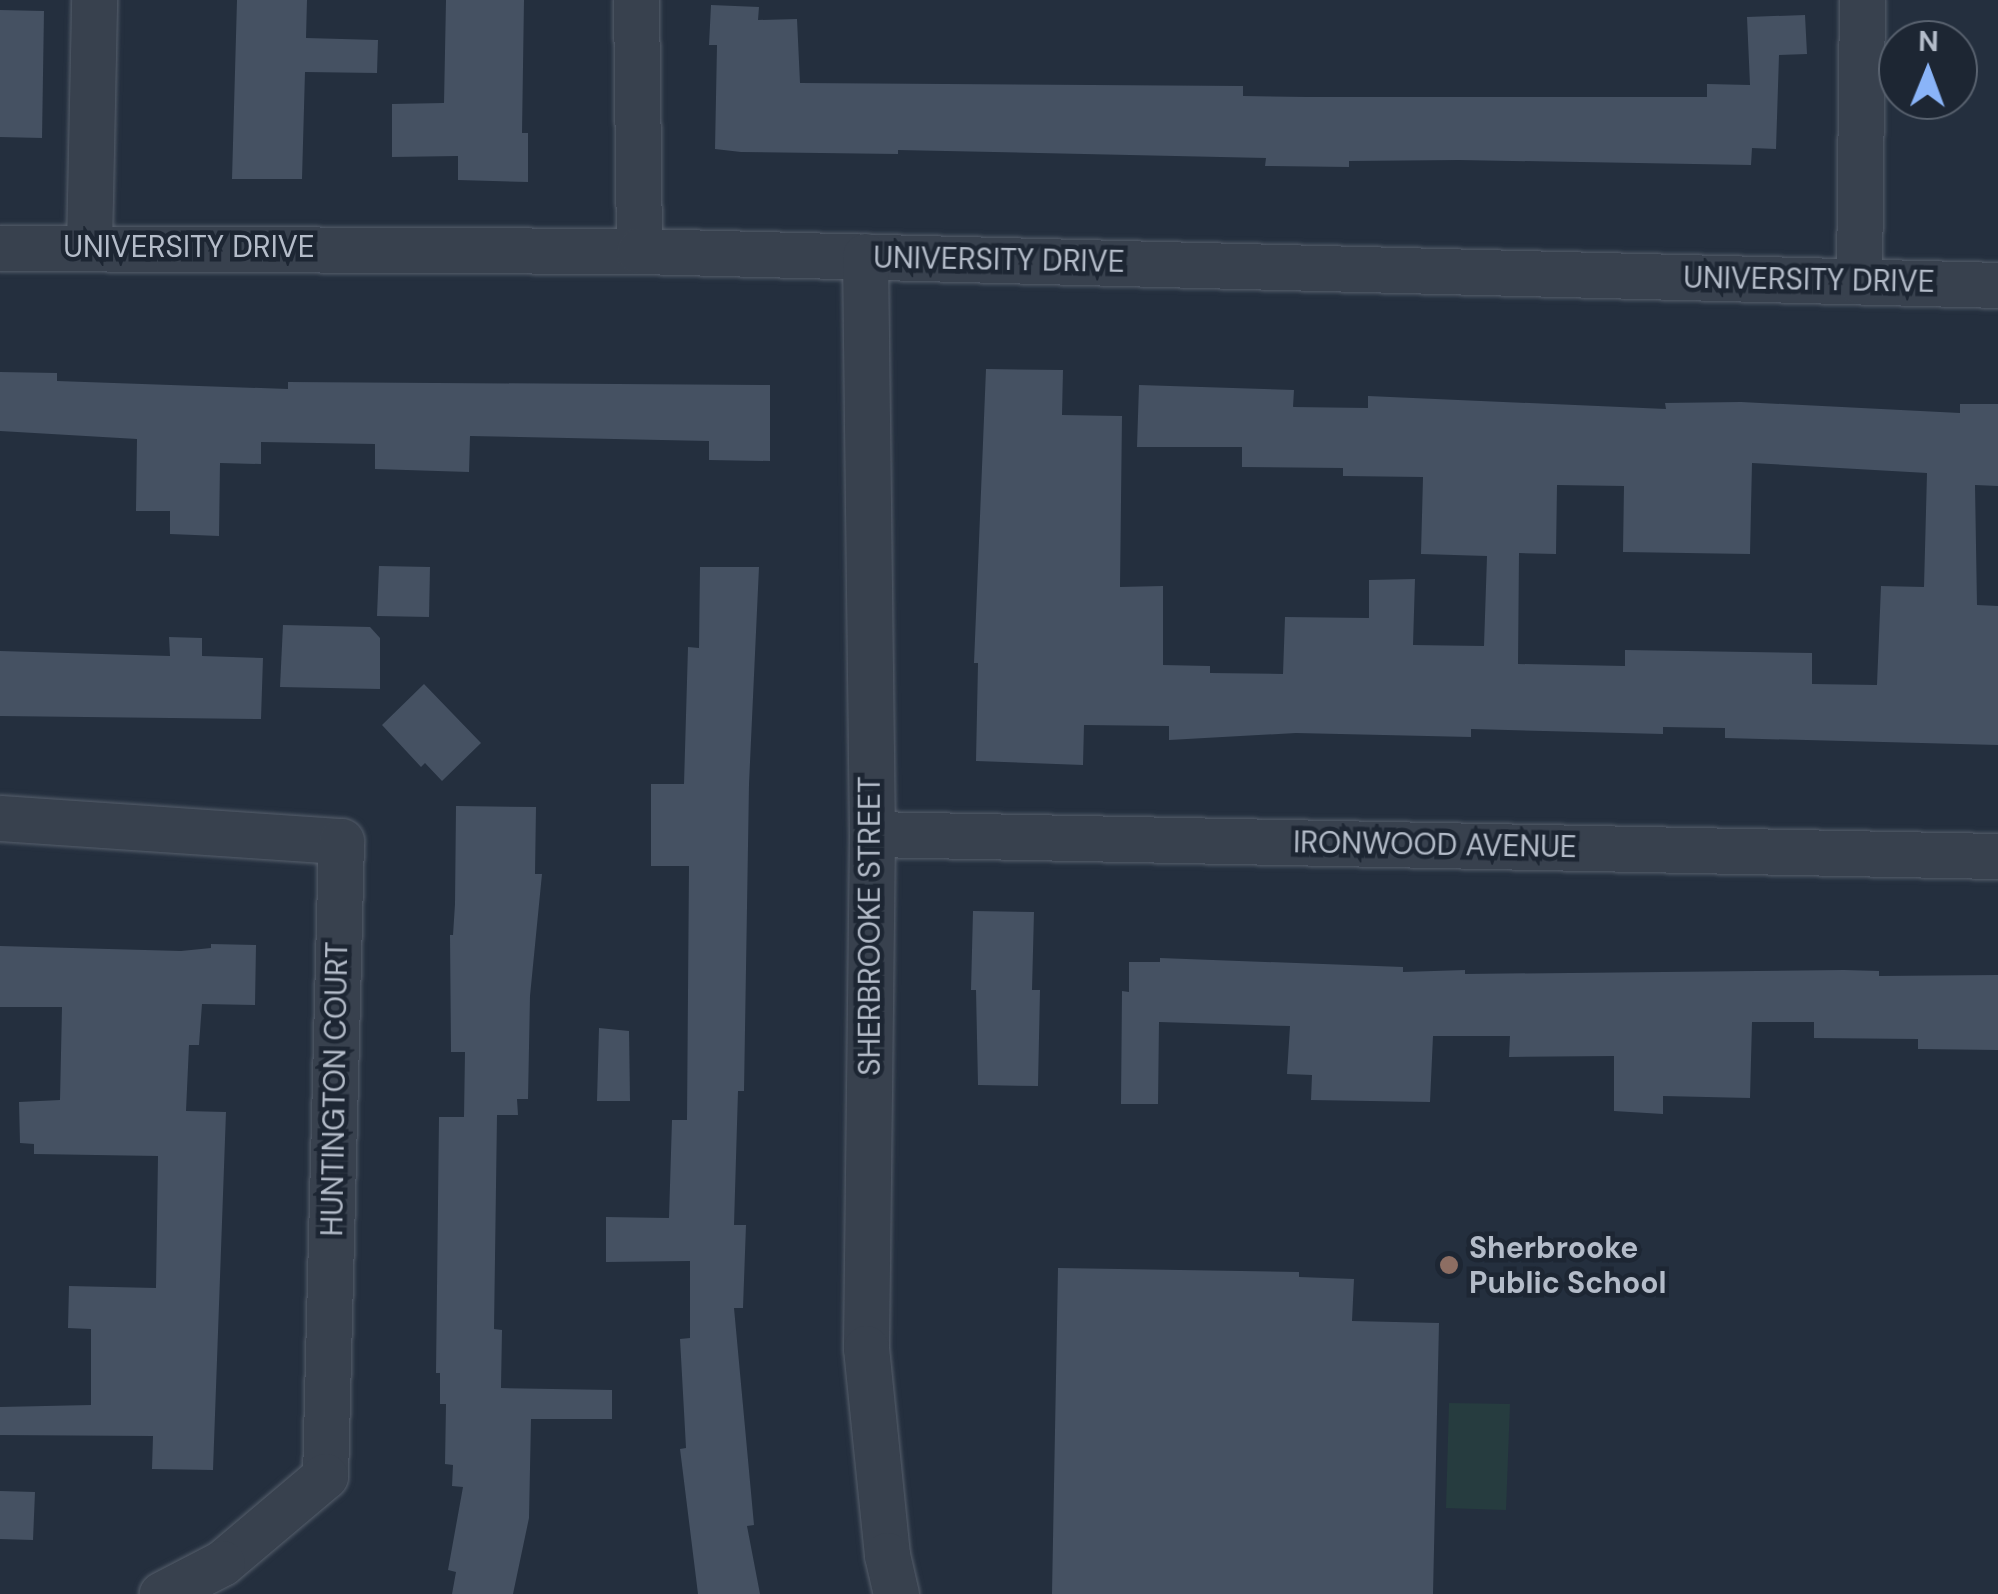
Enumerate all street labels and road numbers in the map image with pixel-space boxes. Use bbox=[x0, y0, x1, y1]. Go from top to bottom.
street label: UNIVERSITY DRIVE bbox=[63, 229, 315, 265]
street label: UNIVERSITY DRIVE bbox=[873, 240, 1125, 280]
street label: UNIVERSITY DRIVE bbox=[1683, 260, 1935, 300]
street label: SHERBROOKE STREET bbox=[852, 776, 888, 1076]
street label: IRONWOOD AVENUE bbox=[1293, 825, 1577, 865]
street label: HUNTINGTON COURT bbox=[314, 941, 356, 1237]

